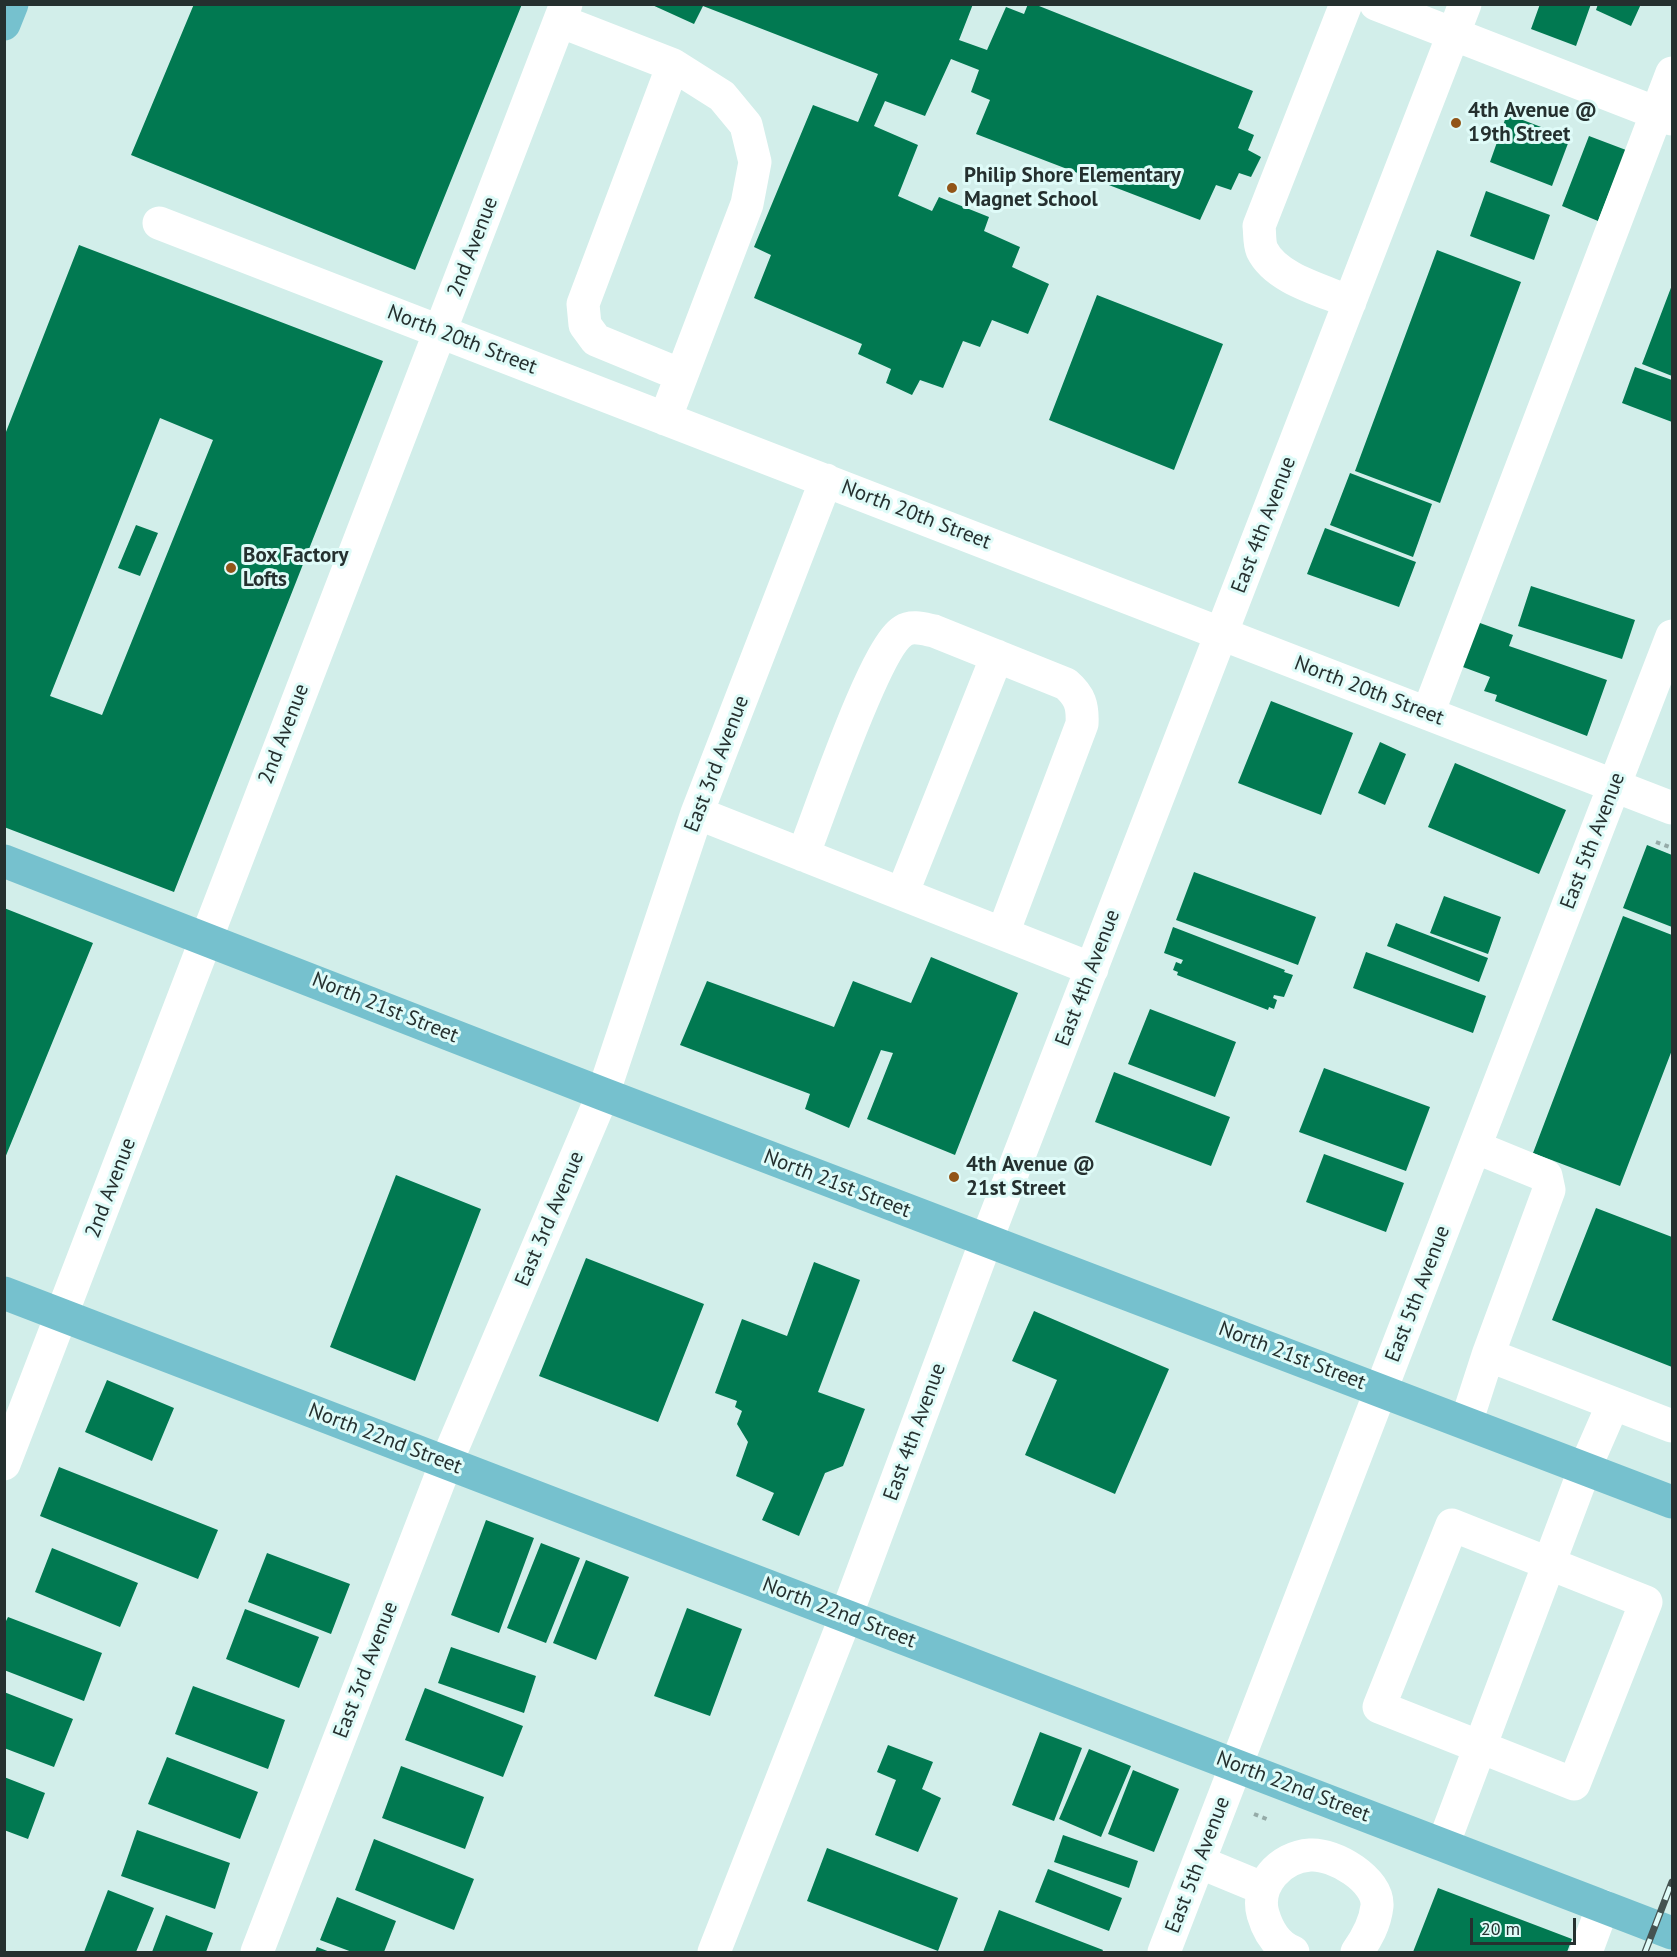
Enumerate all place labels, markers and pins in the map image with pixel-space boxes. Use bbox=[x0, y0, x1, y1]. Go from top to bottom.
place label: 4th Avenue @ 19th Street bbox=[1468, 98, 1597, 148]
marker: 4th Avenue @ 19th Street bbox=[1449, 116, 1463, 130]
place label: Philip Shore Elementary Magnet School bbox=[964, 163, 1181, 213]
marker: Philip Shore Elementary Magnet School bbox=[945, 181, 959, 195]
place label: Box Factory Lofts bbox=[243, 543, 349, 593]
marker: Box Factory Lofts bbox=[224, 561, 238, 575]
place label: 4th Avenue @ 21st Street bbox=[966, 1152, 1095, 1202]
marker: 4th Avenue @ 21st Street bbox=[947, 1170, 961, 1184]

